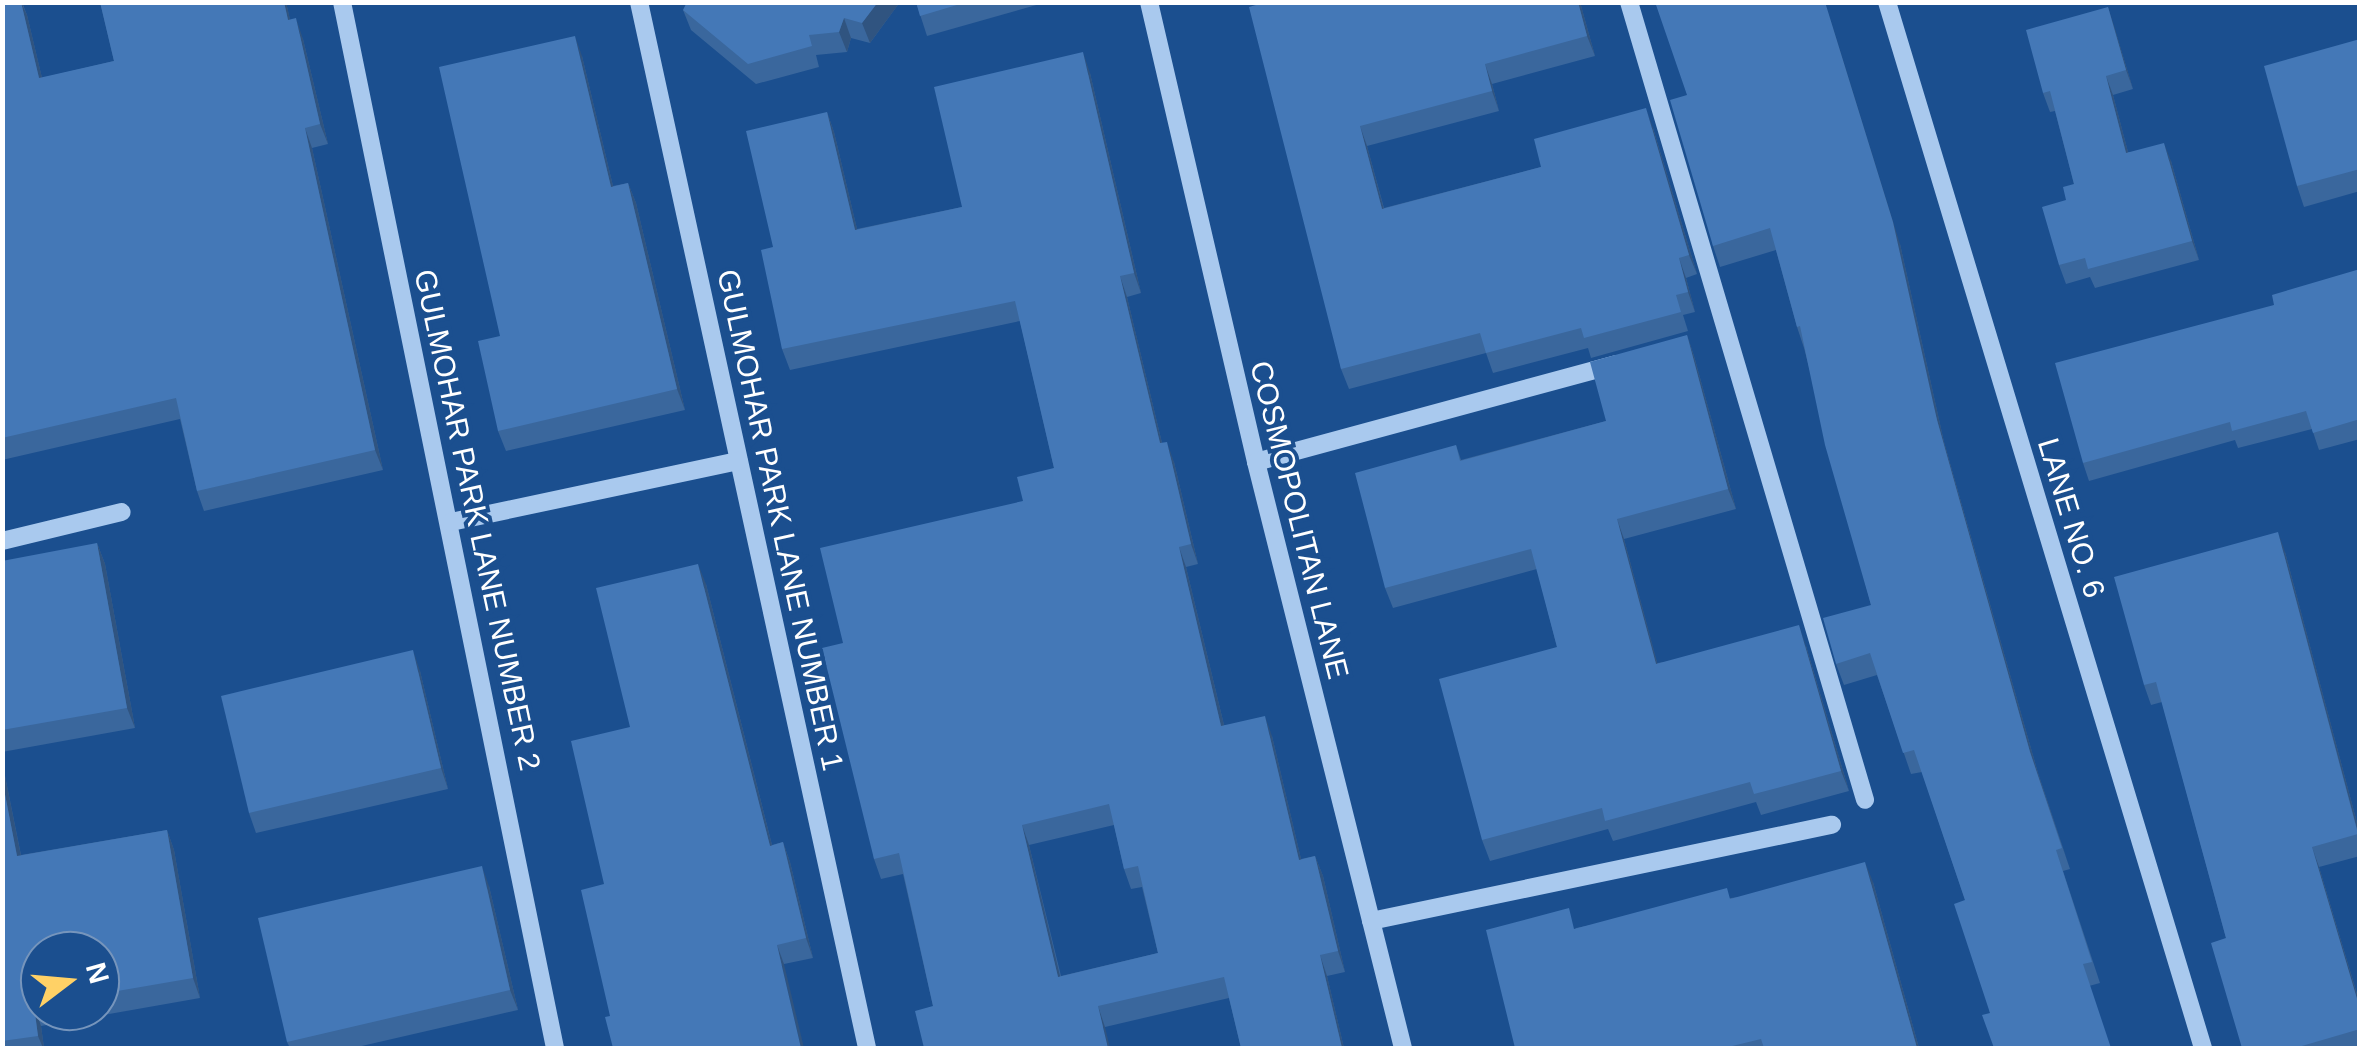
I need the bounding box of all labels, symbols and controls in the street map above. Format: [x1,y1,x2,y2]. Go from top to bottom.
street label: GULMOHAR PARK LANE NUMBER 2 [406,266,548,774]
street label: GULMOHAR PARK LANE NUMBER 1 [709,266,851,774]
street label: COSMOPOLITAN LANE [1242,357,1356,683]
street label: LANE NO. 6 [2030,434,2112,602]
north arrow [20,931,120,1031]
text: N [80,959,115,987]

